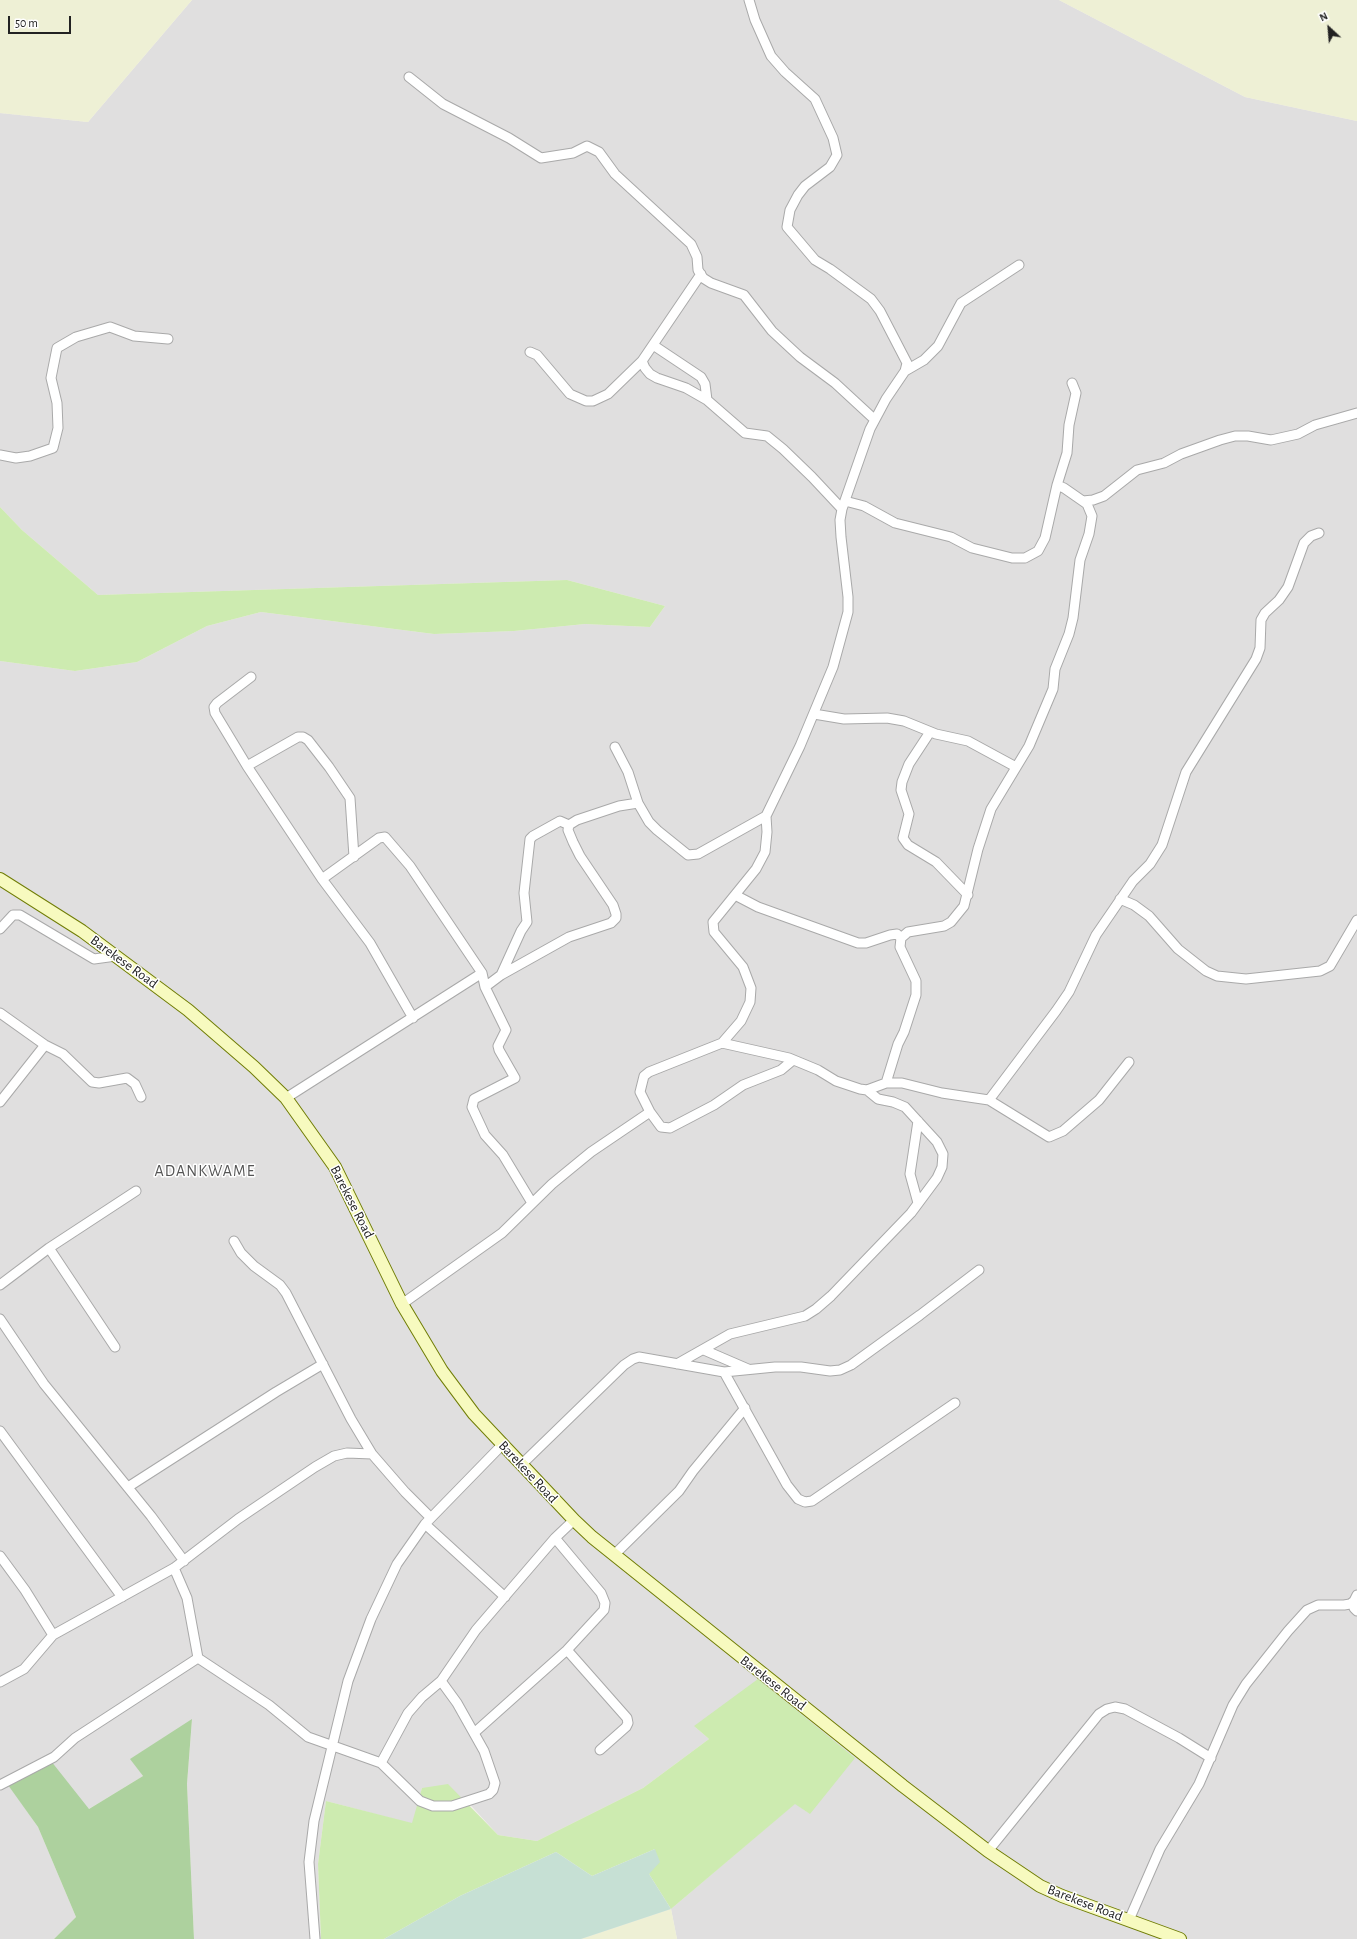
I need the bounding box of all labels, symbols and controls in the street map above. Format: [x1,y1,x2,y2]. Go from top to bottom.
scale bar [10,8,73,34]
north arrow [1309,8,1349,48]
text: N [1318,10,1329,23]
text: 50 m [15,17,38,29]
street label: Barekese Road [87,932,161,992]
district label: ADANKWAME [155,1161,255,1181]
street label: Barekese Road [327,1163,377,1241]
street label: Barekese Road [495,1437,561,1507]
street label: Barekese Road [737,1652,809,1714]
street label: Barekese Road [1045,1881,1125,1925]

